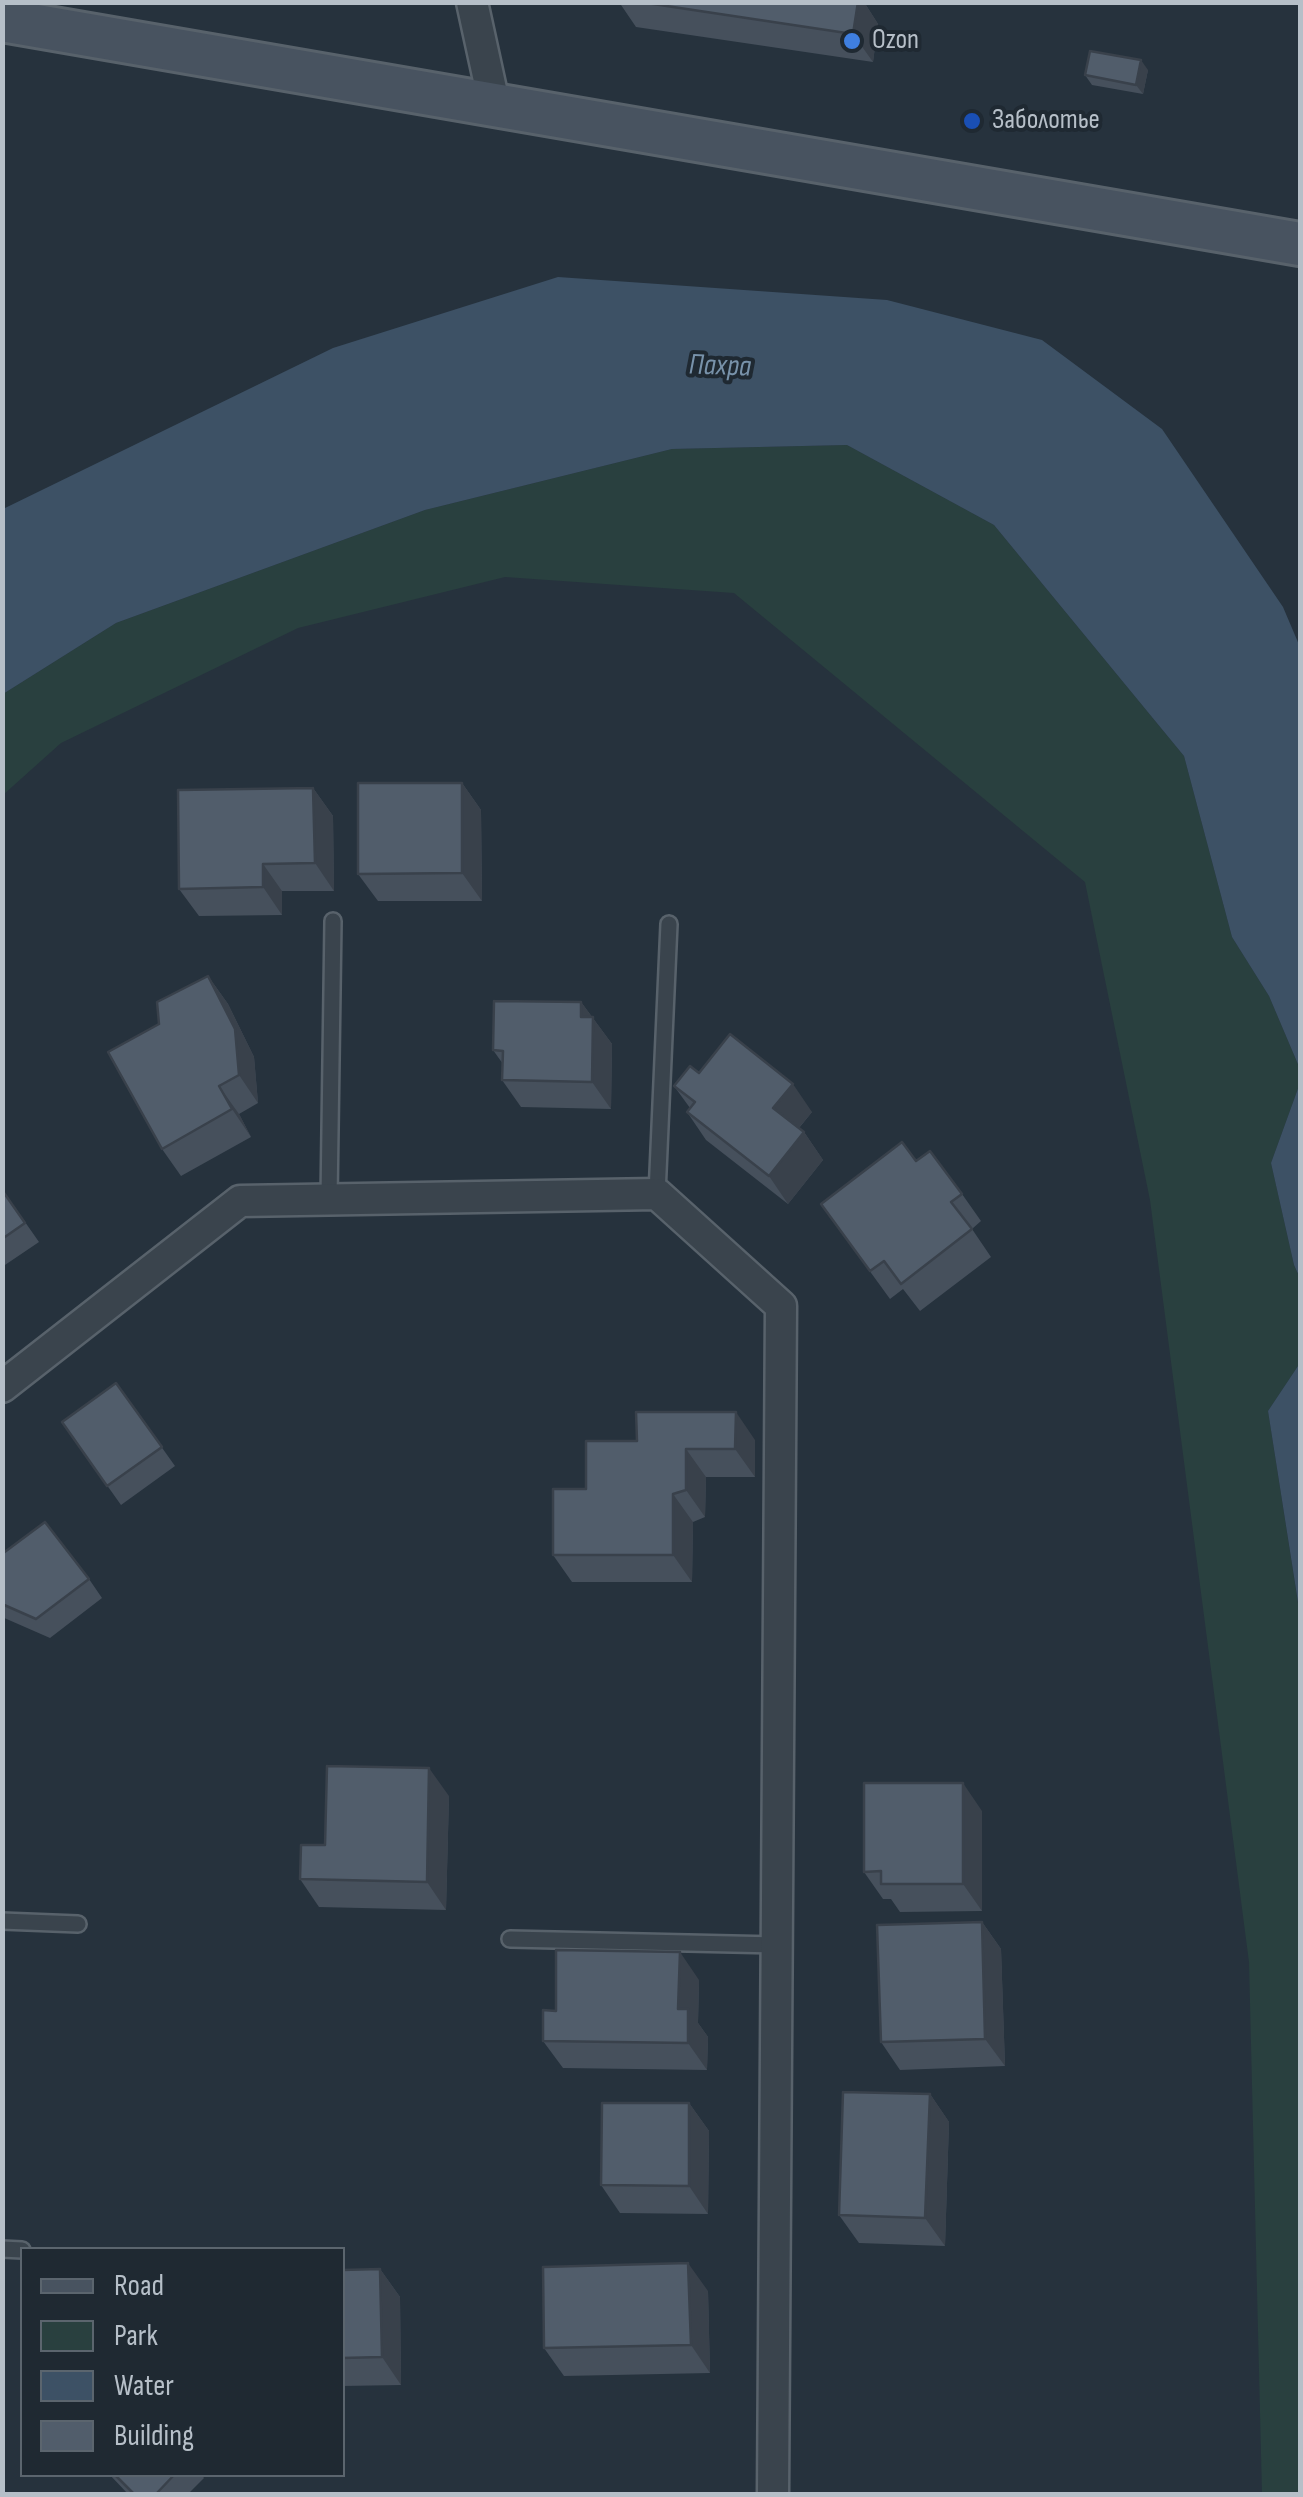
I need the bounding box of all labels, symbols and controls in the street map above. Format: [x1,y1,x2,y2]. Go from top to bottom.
place label: Ozon [872,24,919,58]
marker: Ozon [841,30,863,52]
place label: Заболотье [992,104,1100,138]
marker: Заболотье [961,110,983,132]
water label: Пахра [688,348,752,386]
legend [20,2247,345,2477]
text: Road [114,2268,164,2304]
text: Park [114,2318,158,2354]
text: Water [114,2368,174,2404]
text: Building [114,2418,194,2454]

